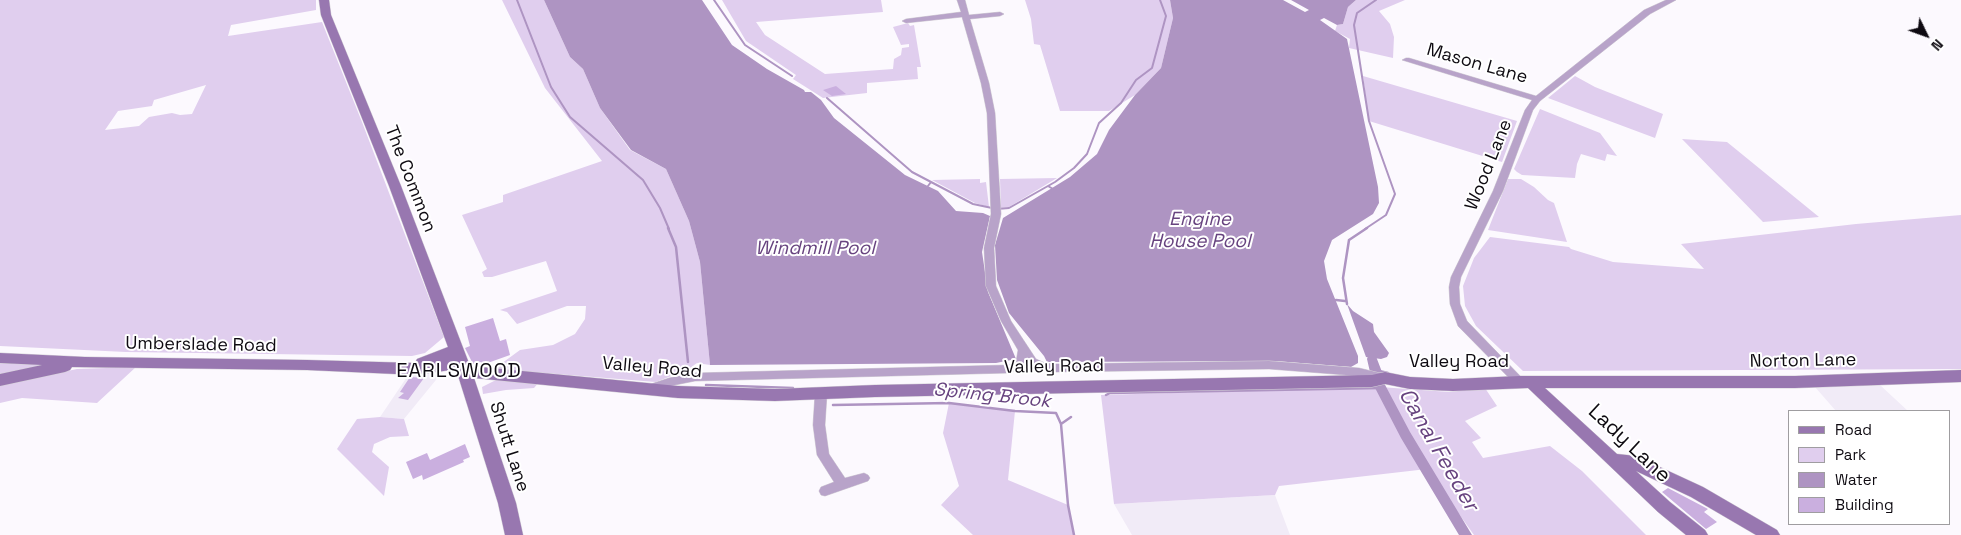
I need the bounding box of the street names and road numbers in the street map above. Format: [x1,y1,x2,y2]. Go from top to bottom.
street label: Mason Lane [1424,39,1530,89]
street label: Wood Lane [1461,117,1517,213]
street label: The Common [380,123,440,235]
street label: Umberslade Road [125,333,277,357]
street label: Norton Lane [1750,349,1856,373]
street label: Valley Road [1409,351,1509,373]
street label: Valley Road [601,353,703,383]
street label: Valley Road [1004,355,1104,379]
street label: Shutt Lane [484,399,534,495]
street label: Lady Lane [1582,399,1676,489]

